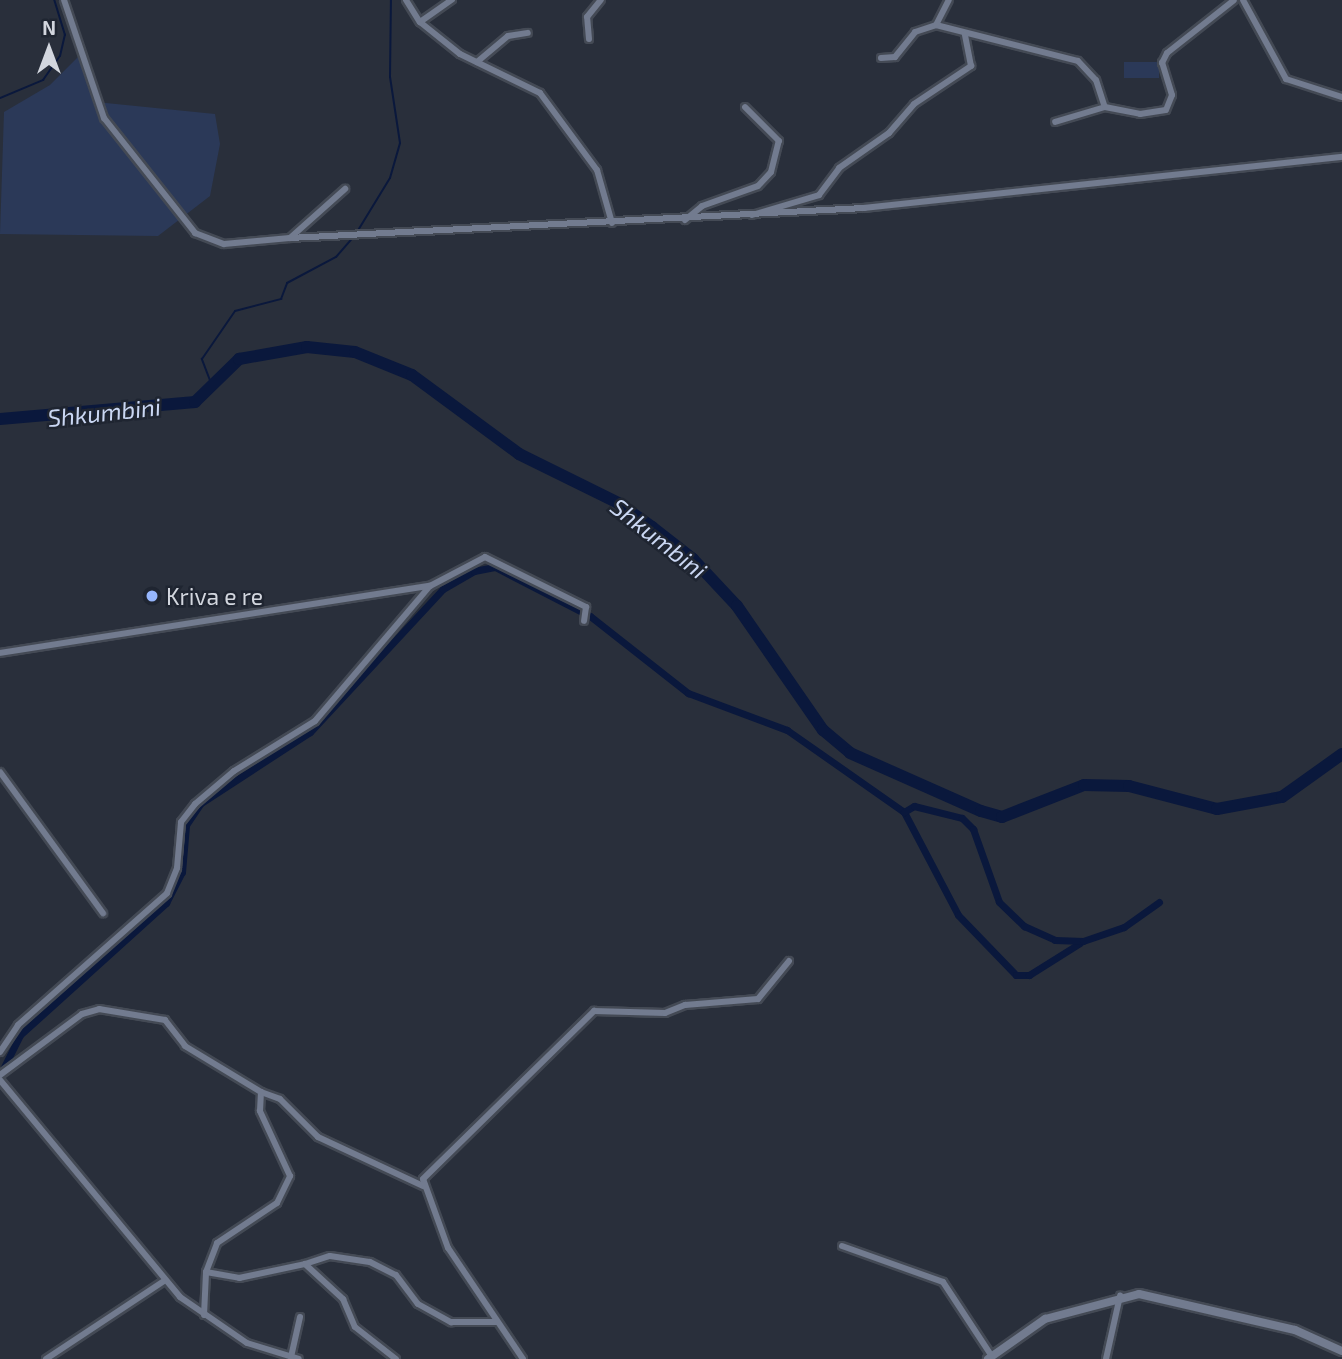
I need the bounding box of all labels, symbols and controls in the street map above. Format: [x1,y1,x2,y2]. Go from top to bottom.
north arrow [14,14,84,84]
text: N [42,16,56,39]
water label: Shkumbini [46,392,162,432]
water label: Shkumbini [605,492,713,584]
place label: Kriva e re [166,582,263,610]
marker: Kriva e re [144,588,160,604]

